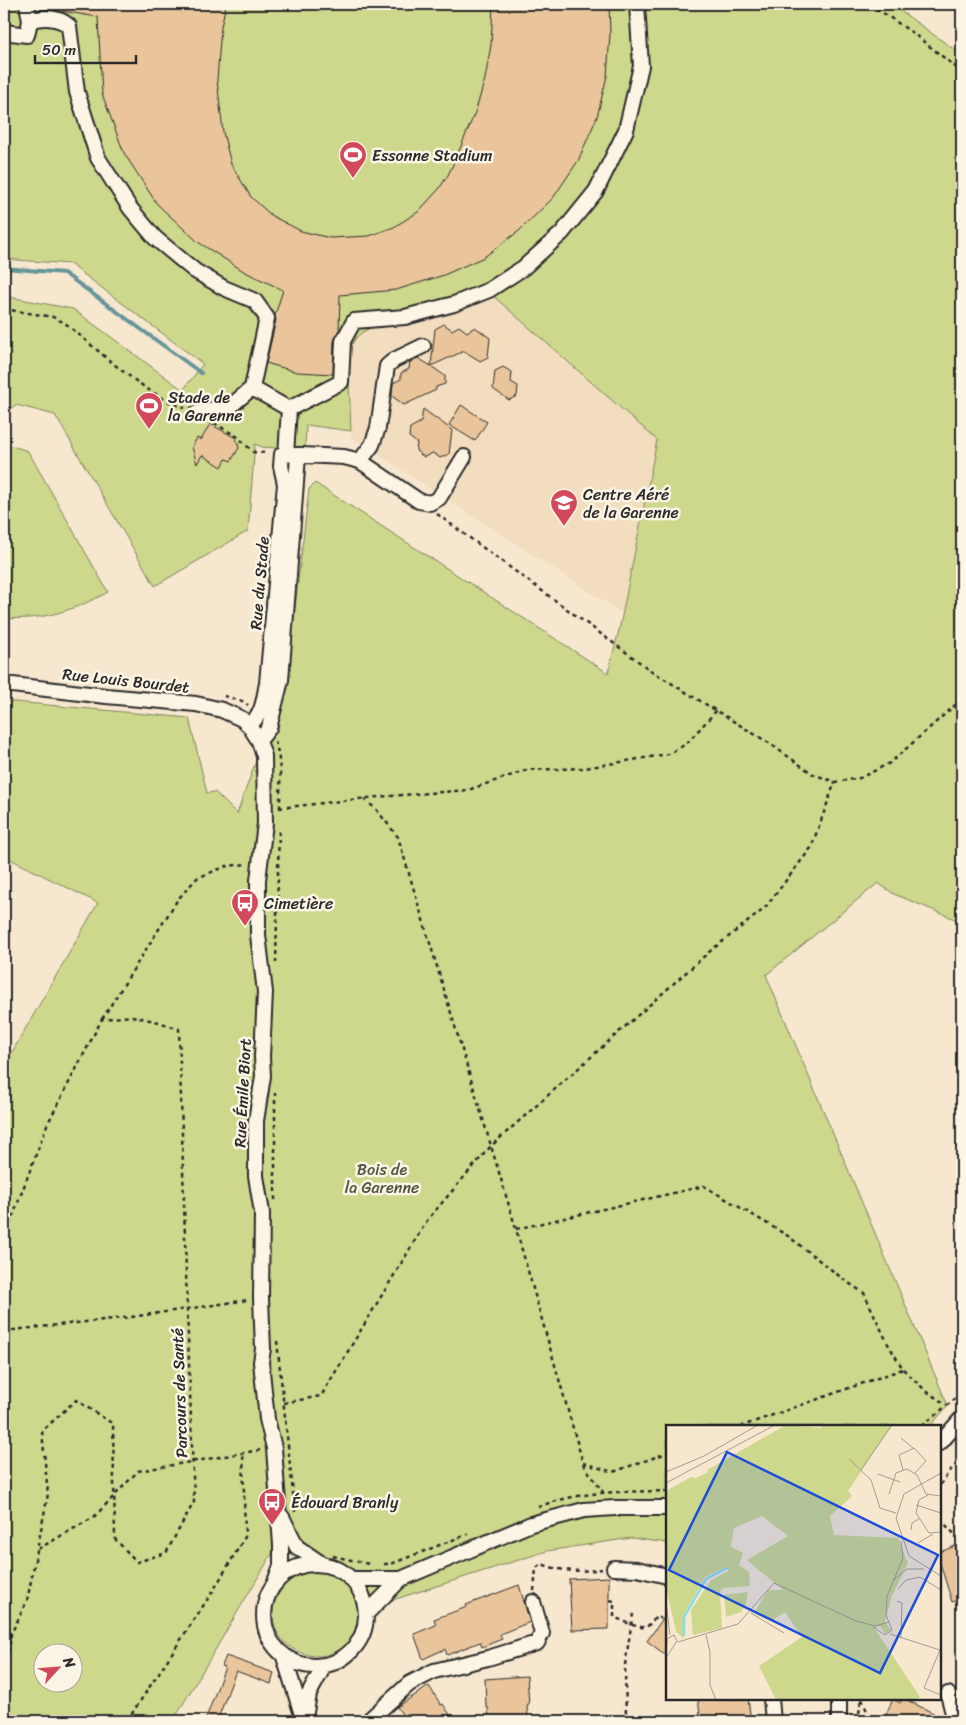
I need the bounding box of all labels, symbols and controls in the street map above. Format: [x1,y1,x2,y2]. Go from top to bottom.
scale bar [35,32,136,64]
text: 50 m [42,37,77,63]
sports icon: Essonne Stadium [338,140,368,179]
place label: Essonne Stadium [372,141,492,170]
place label: Stade de la Garenne [168,383,243,430]
sports icon: Stade de la Garenne [134,391,164,430]
place label: Centre Aéré de la Garenne [583,480,679,527]
school or university icon: Centre Aéré de la Garenne [549,488,579,527]
street label: Rue du Stade [241,535,278,631]
street label: Rue Louis Bourdet [61,659,191,702]
bus stop icon: Cimetière [230,888,260,927]
place label: Cimetière [264,889,333,918]
street label: Rue Émile Biort [225,1038,260,1148]
park label: Bois de la Garenne [345,1155,419,1202]
street label: Parcours de Santé [163,1328,196,1458]
inset map [666,1425,941,1700]
bus stop icon: Édouard Branly [257,1487,287,1526]
place label: Édouard Branly [291,1488,399,1517]
north arrow [32,1642,82,1692]
text: N [55,1652,83,1673]

